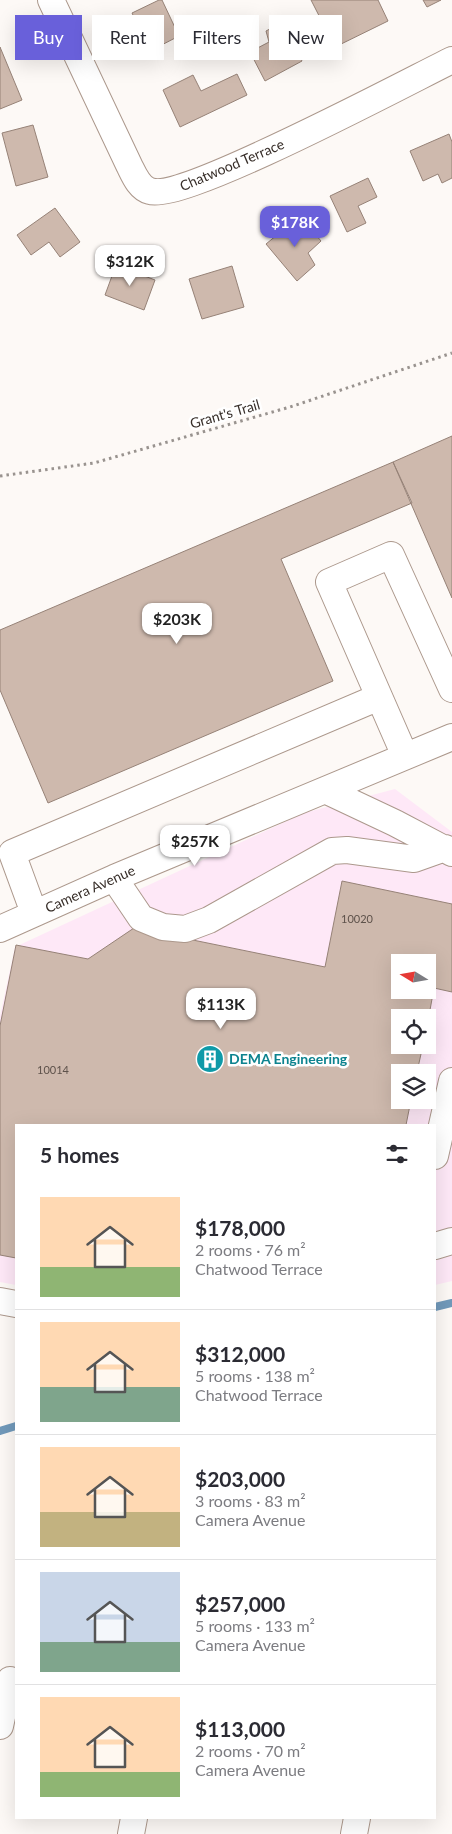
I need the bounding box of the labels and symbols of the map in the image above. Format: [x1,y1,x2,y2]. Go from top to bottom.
street label: Chatwood Terrace [177,135,287,194]
pin: $178K [260,206,330,248]
pin: $312K [95,244,165,287]
street label: Grant's Trail [188,395,262,432]
pin: $203K [142,602,212,645]
pin: $257K [160,824,230,867]
street label: Camera Avenue [42,861,137,916]
house number: 10020 [341,912,374,925]
north arrow [391,954,436,999]
pin: $113K [186,988,256,1030]
building icon: DEMA Engineering [195,1044,225,1074]
place label: DEMA Engineering [229,1050,348,1067]
house number: 10014 [37,1063,70,1076]

